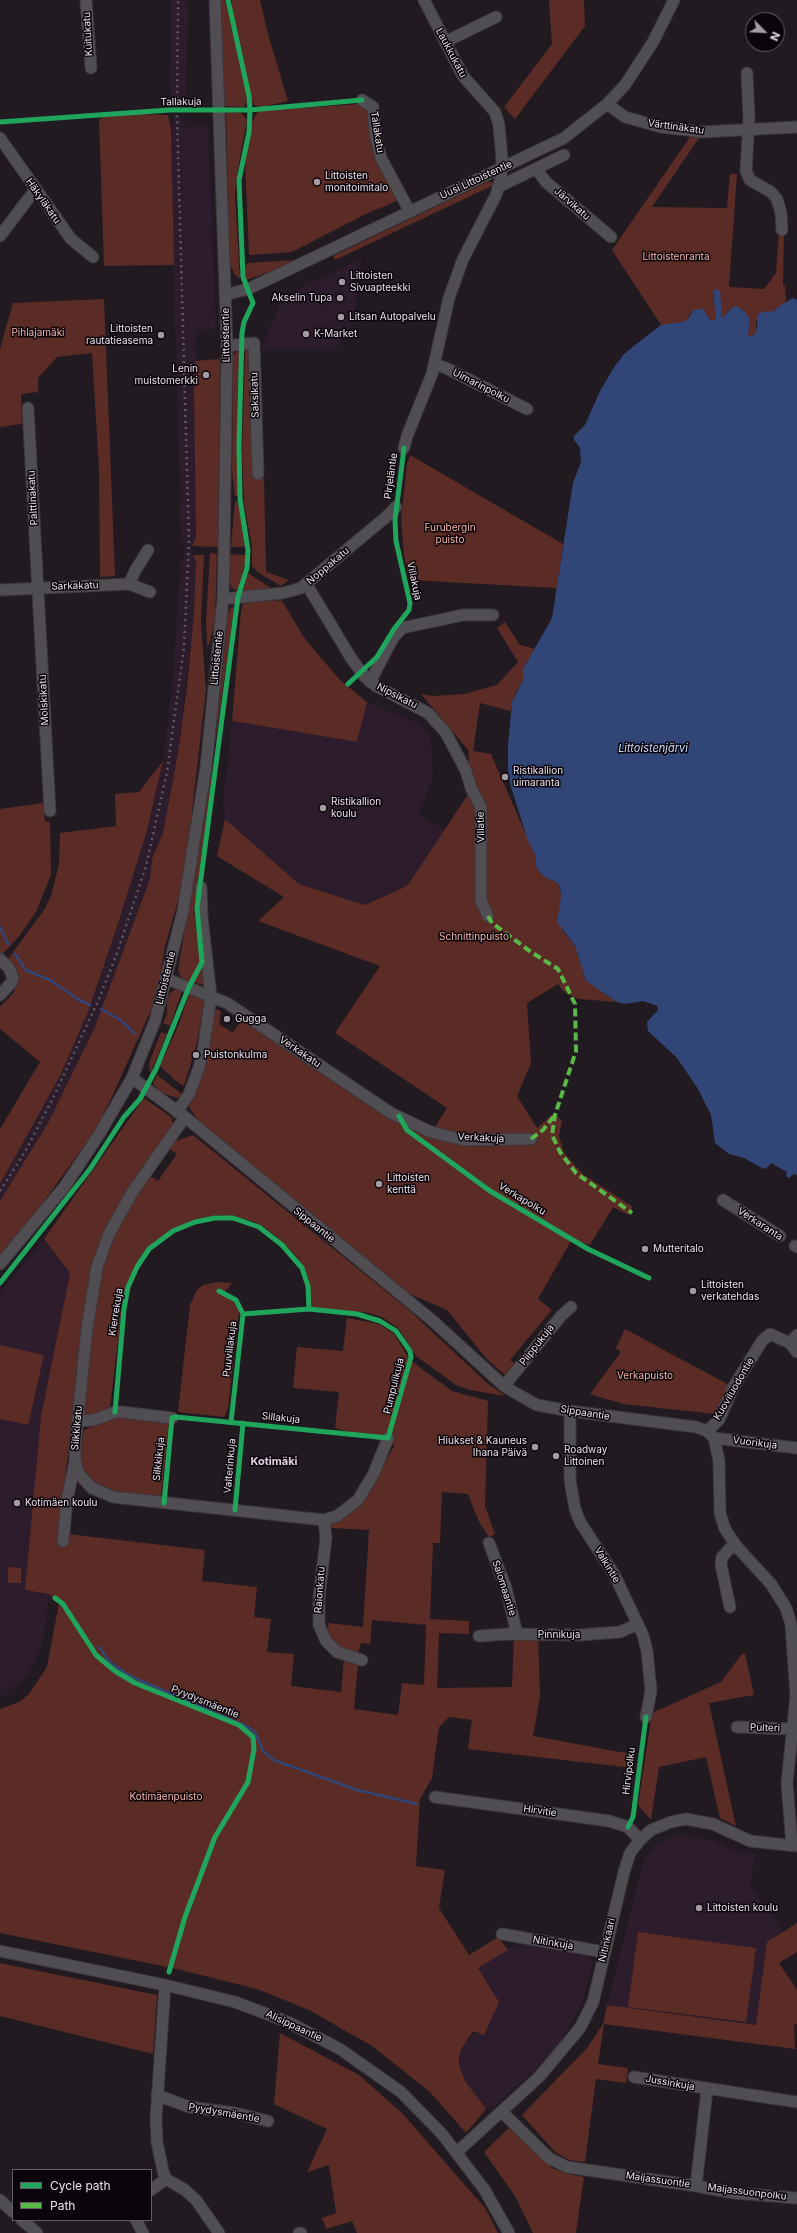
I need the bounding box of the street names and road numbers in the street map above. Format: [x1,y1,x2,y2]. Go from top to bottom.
street label: Kuitukatu [81,12,95,56]
street label: Laukkukatu [433,26,469,80]
street label: Tallakuja [160,96,202,108]
street label: Tallakatu [368,110,386,154]
street label: Värttinäkatu [647,117,705,137]
street label: Uusi Littoistentie [438,158,514,202]
street label: Häkyläkatu [23,176,63,226]
street label: Järvikatu [552,185,592,223]
street label: Littoistentie [220,308,232,362]
street label: Uimarinpolku [450,366,512,406]
street label: Saksikatu [248,372,262,418]
street label: Pirjeläntie [382,452,400,500]
street label: Palttinakatu [26,470,40,526]
street label: Noppakatu [304,545,352,587]
street label: Villakuja [404,561,424,601]
street label: Sarkakatu [51,579,99,593]
street label: Littoistentie [208,630,226,686]
street label: Molskikatu [37,674,51,726]
street label: Nipsikatu [375,681,419,711]
street label: Villatie [475,811,487,843]
street label: Littoistentie [154,950,178,1006]
street label: Verkakatu [277,1034,323,1070]
street label: Verkakuja [457,1131,505,1145]
street label: Verkapolku [496,1180,548,1218]
street label: Sippaantie [291,1205,337,1245]
street label: Verkaranta [735,1205,785,1243]
street label: Kierrekuja [106,1287,126,1337]
street label: Puuvillakuja [221,1320,239,1378]
street label: Piippukuja [517,1322,557,1368]
street label: Kuoviluodontie [711,1356,757,1422]
street label: Pumpulikuja [381,1357,407,1415]
street label: Sippaantie [559,1403,611,1423]
street label: Silkkikatu [69,1405,85,1451]
street label: Sillakuja [261,1410,301,1426]
street label: Vuorikuja [732,1434,778,1452]
street label: Silkkikuja [151,1436,167,1482]
street label: Valterinkuja [222,1438,238,1494]
street label: Valkintie [592,1545,622,1585]
street label: Salomaantie [489,1559,519,1617]
street label: Raionkatu [312,1566,328,1614]
street label: Pinnikuja [538,1629,580,1641]
street label: Pyydysmäentie [169,1683,241,1721]
street label: Pulteri [750,1721,780,1735]
street label: Hirvipolku [620,1747,638,1795]
street label: Hirvitie [523,1803,557,1819]
street label: Nitinkaari [596,1917,618,1963]
street label: Nitinkuja [532,1934,574,1952]
street label: Alisippaantie [264,2008,324,2044]
street label: Jussinkuja [644,2073,696,2093]
street label: Pyydysmäentie [187,2101,261,2125]
street label: Maijassuontie [625,2170,691,2190]
street label: Maijassuonpolku [707,2181,787,2203]

